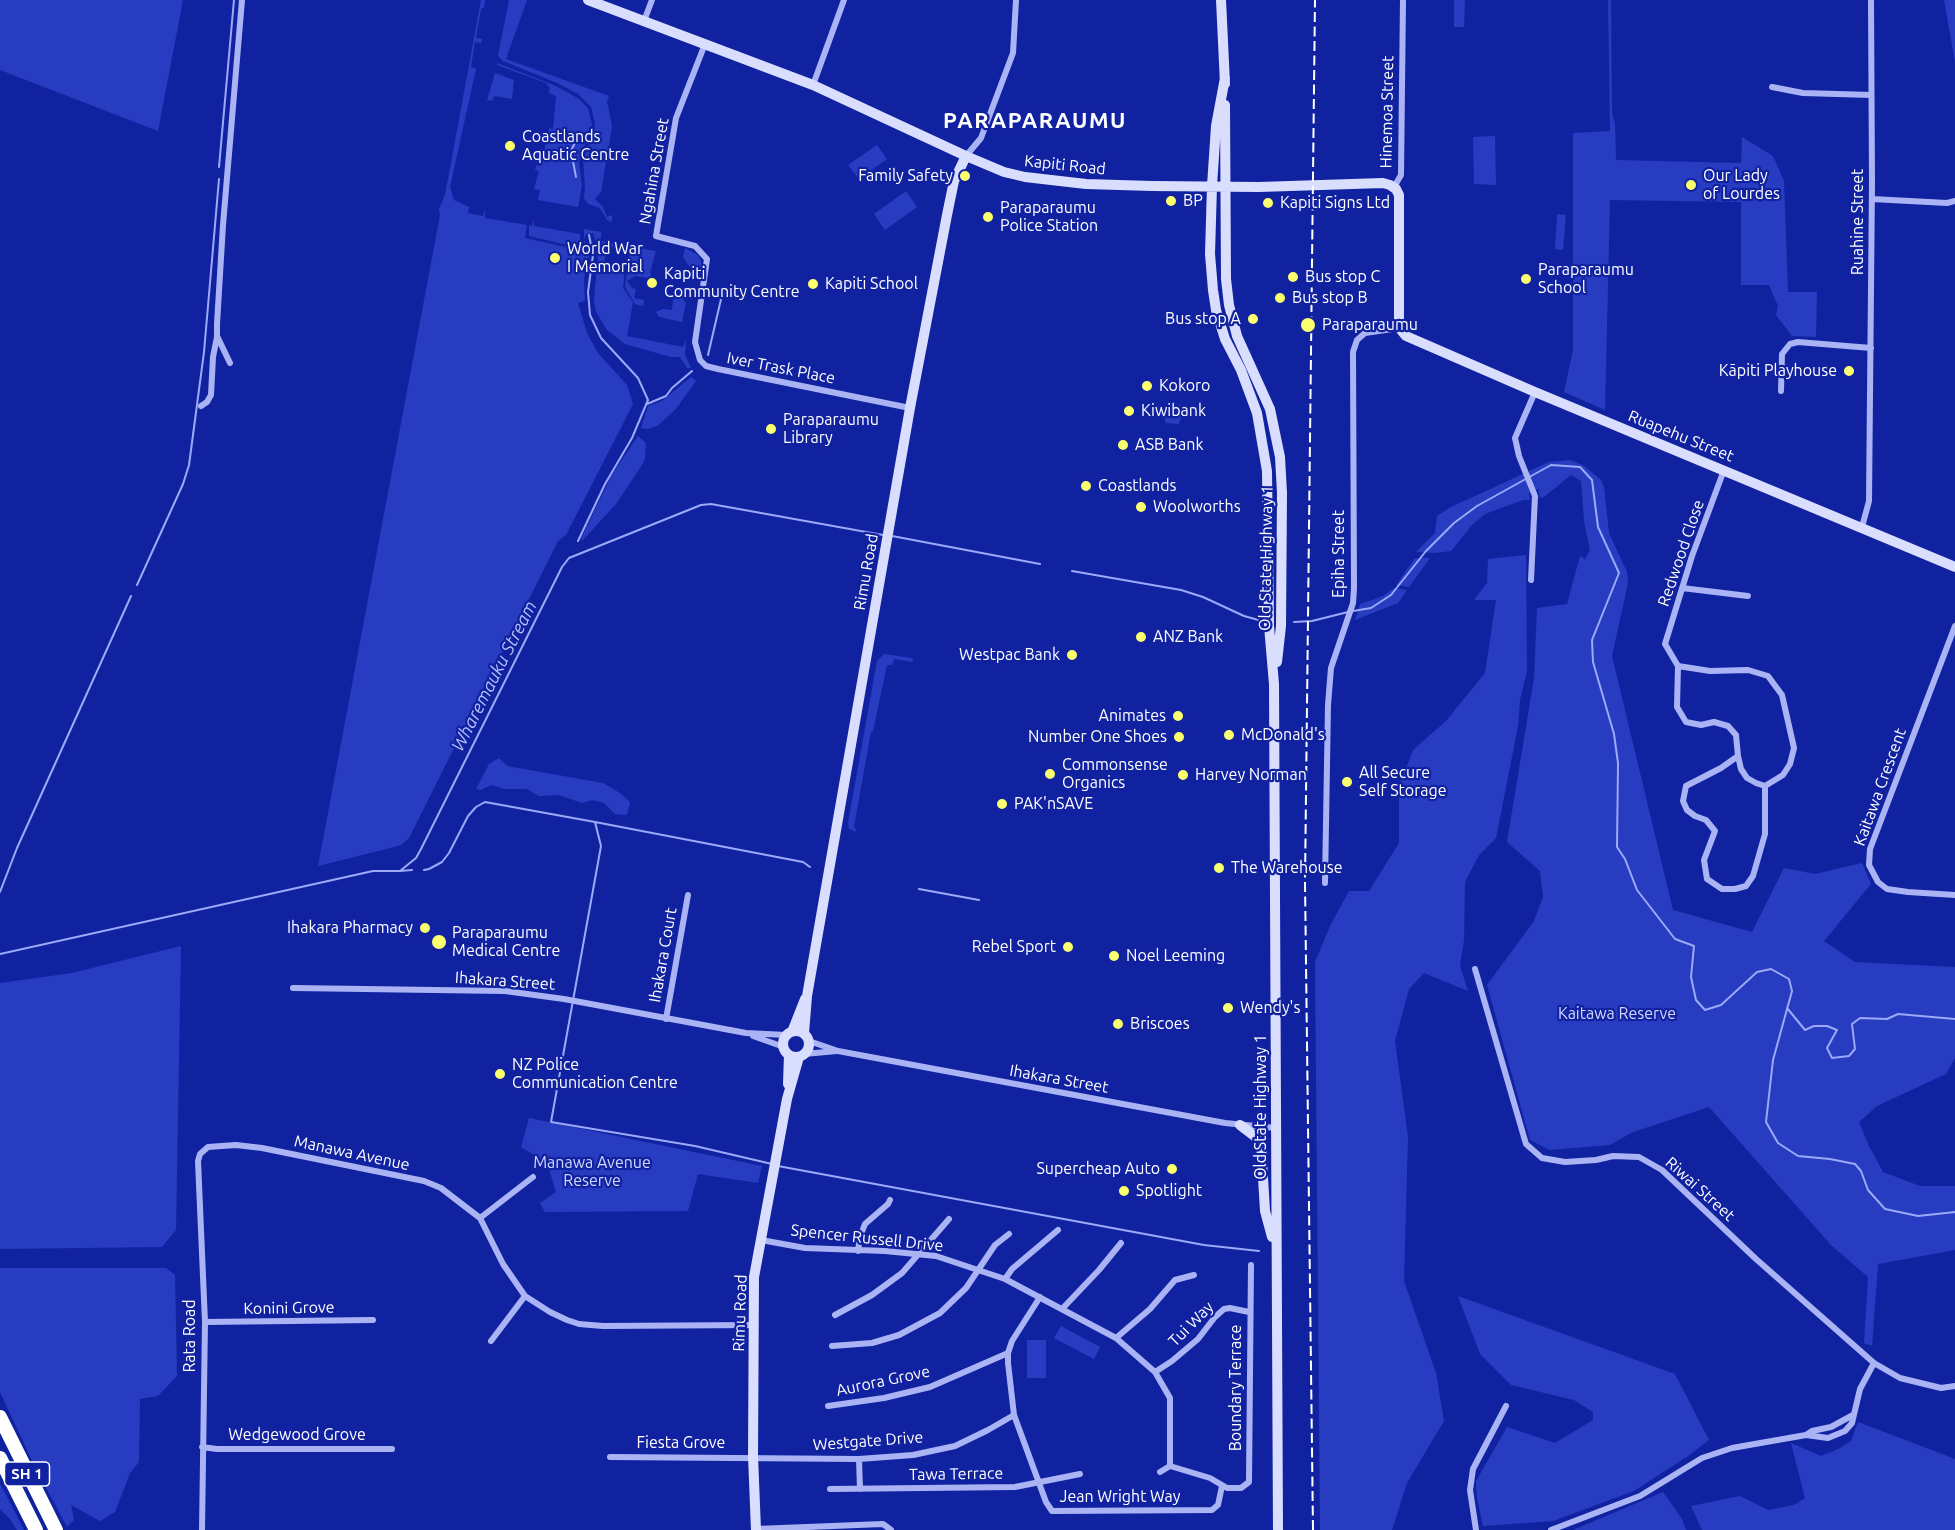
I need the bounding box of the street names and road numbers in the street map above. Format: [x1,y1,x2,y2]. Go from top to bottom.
street label: Hinemoa Street [1376,55,1398,169]
street label: Ngahina Street [635,116,673,226]
street label: Kapiti Road [1023,151,1107,179]
street label: Ruahine Street [1848,169,1868,275]
street label: Iver Trask Place [725,348,837,388]
street label: Ruapehu Street [1625,406,1737,466]
street label: Old State Highway 1 [1255,485,1277,631]
street label: Redwood Close [1654,497,1708,609]
street label: Epiha Street [1329,510,1349,598]
street label: Rimu Road [850,532,882,612]
street label: Kaitawa Crescent [1850,726,1910,848]
street label: Ihakara Court [645,906,681,1004]
street label: Ihakara Street [454,968,556,994]
street label: Old State Highway 1 [1251,1034,1271,1180]
street label: Ihakara Street [1008,1061,1110,1097]
street label: Manawa Avenue [292,1131,412,1175]
street label: Riwai Street [1661,1153,1739,1225]
street label: Spencer Russell Drive [790,1220,944,1256]
street label: Rimu Road [729,1274,751,1352]
street label: Konini Grove [243,1298,335,1318]
street label: Tui Way [1165,1298,1217,1350]
street label: Rata Road [180,1299,200,1373]
street label: Boundary Terrace [1226,1325,1246,1451]
street label: Aurora Grove [834,1362,932,1400]
street label: Wedgewood Grove [228,1425,366,1445]
street label: Westgate Drive [812,1428,924,1454]
street label: Fiesta Grove [637,1433,725,1453]
road number: SH 1 [4,1462,50,1486]
street label: Tawa Terrace [909,1464,1003,1484]
street label: Jean Wright Way [1060,1487,1180,1507]

